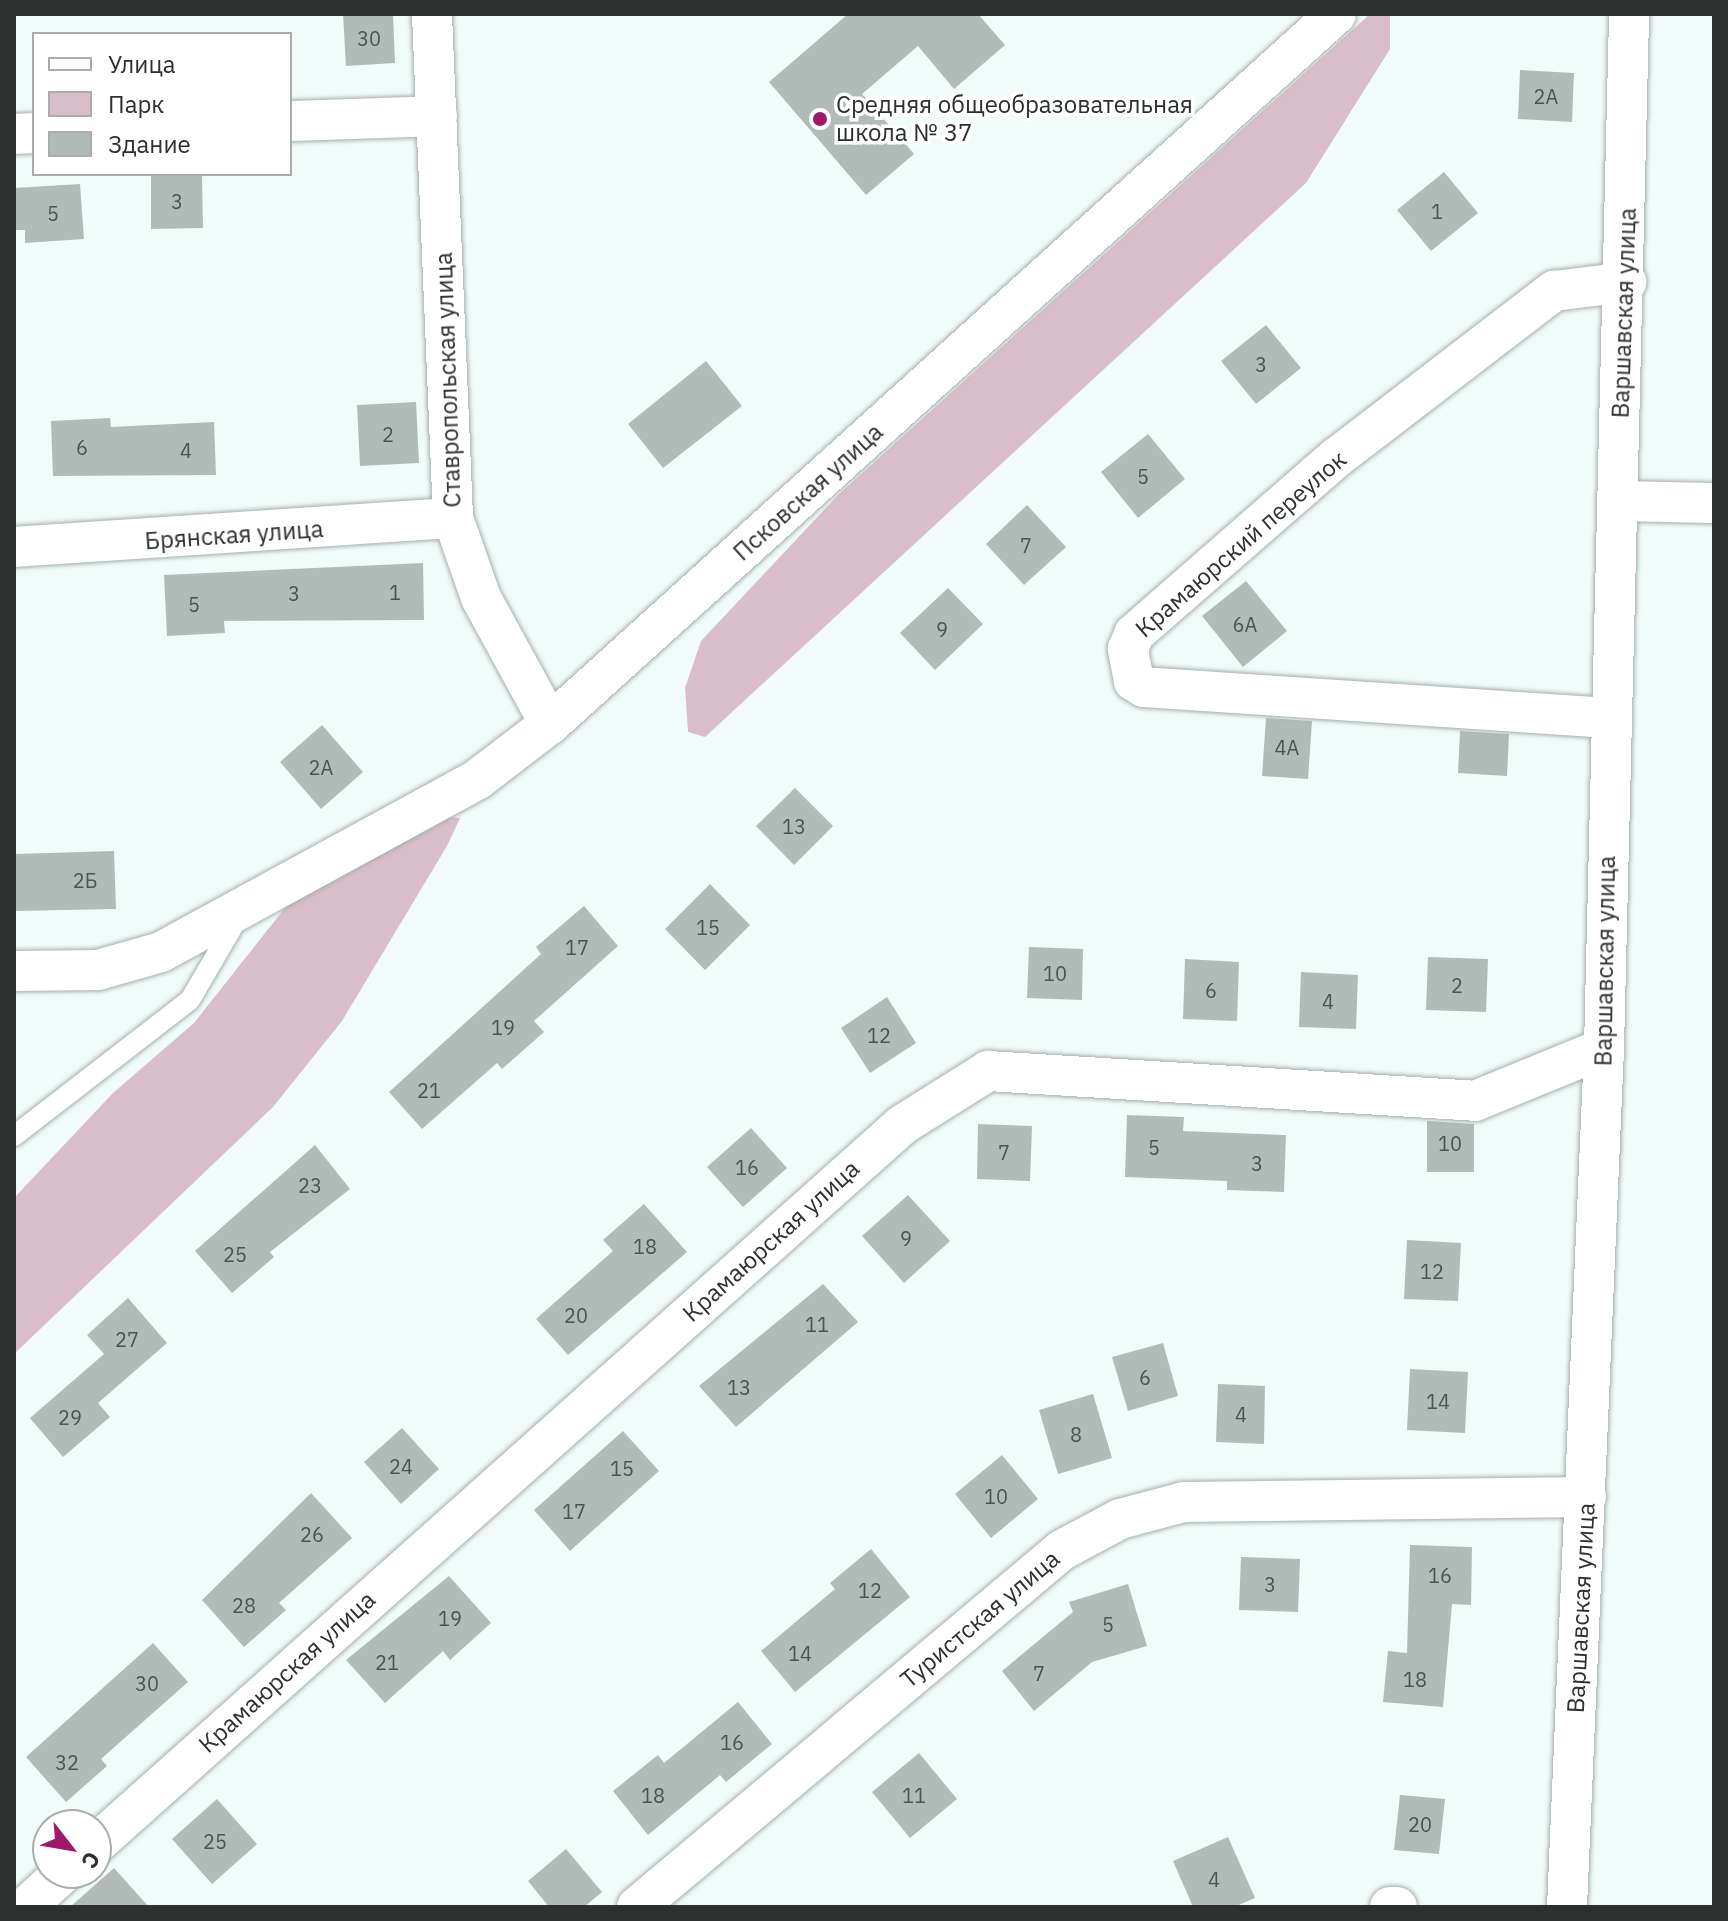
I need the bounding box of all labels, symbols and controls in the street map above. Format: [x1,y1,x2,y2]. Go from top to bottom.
house number: 30 [357,26,381,50]
legend [32,32,292,176]
text: Улица [108,48,176,80]
house number: 2А [1534,84,1558,108]
text: Парк [108,88,165,120]
place label: Средняя общеобразовательная школа № 37 [836,91,1193,147]
marker: Средняя общеобразовательная школа № 37 [811,110,829,128]
text: Здание [108,128,191,160]
house number: 3 [171,189,183,213]
house number: 1 [1431,199,1443,223]
house number: 5 [47,201,59,225]
street label: Варшавская улица [1606,207,1642,419]
street label: Ставропольская улица [429,252,467,508]
house number: 3 [1255,352,1267,376]
street label: Псковская улица [727,417,889,567]
house number: 2 [382,422,394,446]
house number: 6 [76,435,88,459]
house number: 4 [180,438,192,462]
street label: Крамаюрский переулок [1130,445,1352,643]
house number: 5 [1137,464,1149,488]
street label: Брянская улица [144,514,324,556]
house number: 7 [1020,533,1032,557]
house number: 1 [389,580,401,604]
house number: 3 [288,581,300,605]
house number: 5 [188,592,200,616]
house number: 6А [1233,612,1257,636]
house number: 9 [936,617,948,641]
house number: 4А [1275,735,1299,759]
house number: 2А [309,755,333,779]
house number: 13 [782,814,806,838]
street label: Варшавская улица [1589,855,1621,1067]
house number: 2Б [73,868,97,892]
house number: 15 [696,915,720,939]
house number: 17 [565,935,589,959]
house number: 10 [1043,961,1067,985]
house number: 2 [1451,973,1463,997]
house number: 6 [1205,978,1217,1002]
house number: 4 [1322,989,1334,1013]
house number: 19 [491,1015,515,1039]
house number: 12 [867,1023,891,1047]
house number: 21 [417,1078,441,1102]
house number: 10 [1438,1131,1462,1155]
house number: 5 [1148,1135,1160,1159]
house number: 7 [998,1140,1010,1164]
house number: 3 [1251,1151,1263,1175]
street label: Крамаюрская улица [677,1154,865,1328]
house number: 16 [735,1155,759,1179]
house number: 23 [298,1173,322,1197]
house number: 9 [900,1226,912,1250]
house number: 18 [633,1234,657,1258]
house number: 25 [223,1242,247,1266]
house number: 12 [1420,1259,1444,1283]
house number: 20 [564,1303,588,1327]
house number: 11 [805,1312,829,1336]
house number: 27 [115,1327,139,1351]
house number: 6 [1139,1365,1151,1389]
house number: 13 [727,1375,751,1399]
house number: 14 [1426,1389,1450,1413]
house number: 4 [1235,1402,1247,1426]
house number: 29 [58,1405,82,1429]
house number: 8 [1070,1422,1082,1446]
house number: 24 [389,1454,413,1478]
house number: 15 [610,1456,634,1480]
house number: 10 [984,1484,1008,1508]
house number: 17 [562,1499,586,1523]
street label: Варшавская улица [1561,1502,1601,1714]
house number: 26 [300,1522,324,1546]
street label: Туристская улица [895,1544,1065,1694]
house number: 16 [1428,1563,1452,1587]
house number: 3 [1264,1572,1276,1596]
house number: 12 [858,1578,882,1602]
street label: Крамаюрская улица [193,1585,381,1759]
house number: 28 [232,1593,256,1617]
house number: 19 [438,1606,462,1630]
house number: 5 [1102,1612,1114,1636]
house number: 14 [788,1641,812,1665]
house number: 21 [375,1650,399,1674]
house number: 7 [1033,1661,1045,1685]
house number: 18 [1403,1667,1427,1691]
house number: 30 [135,1671,159,1695]
house number: 16 [720,1730,744,1754]
house number: 32 [55,1750,79,1774]
house number: 18 [641,1783,665,1807]
house number: 11 [902,1783,926,1807]
north arrow [32,1809,112,1889]
house number: 20 [1408,1812,1432,1836]
house number: 25 [203,1829,227,1853]
text: С [75,1847,107,1874]
house number: 4 [1208,1867,1220,1891]

